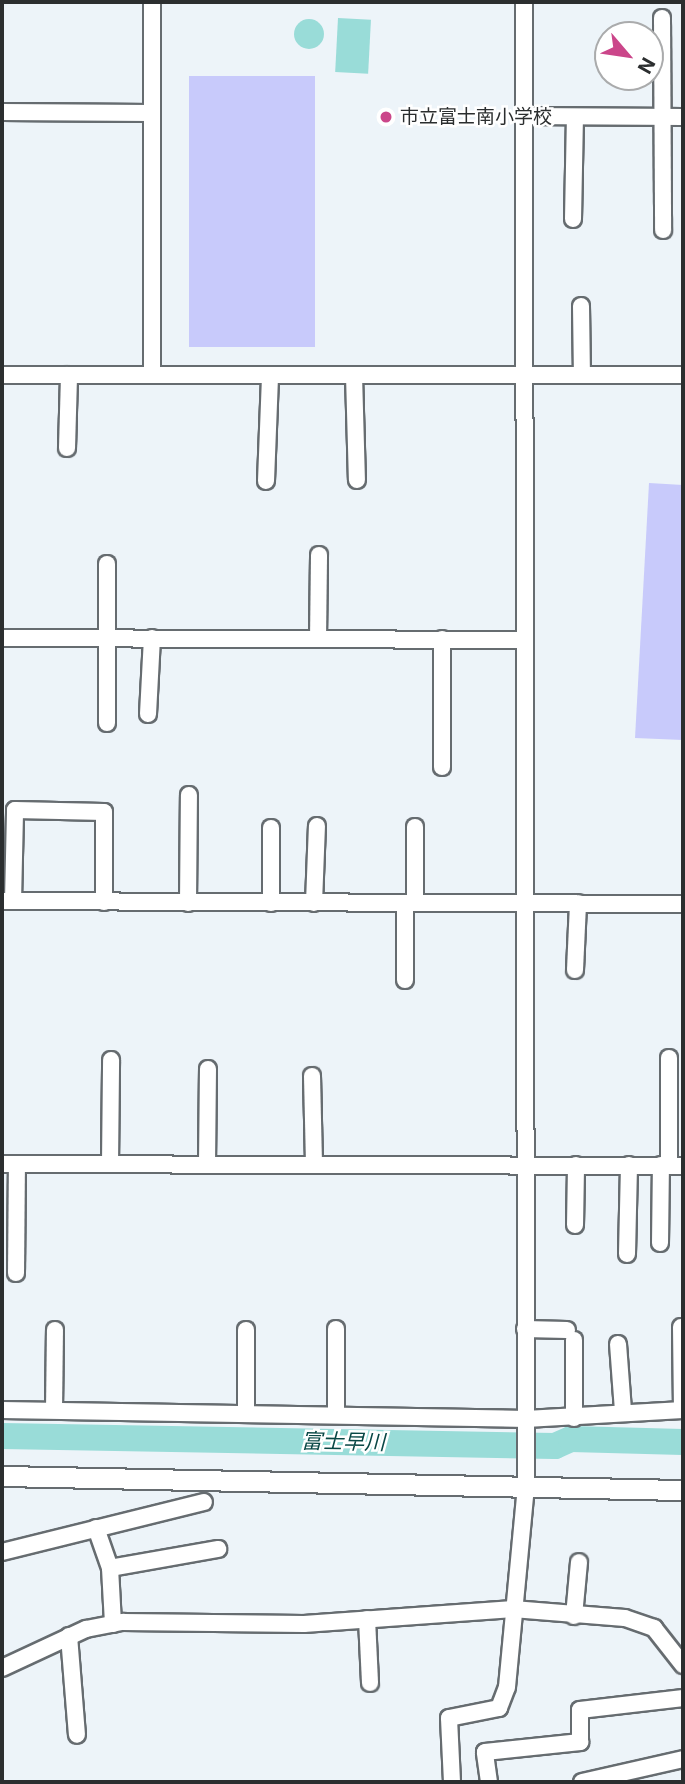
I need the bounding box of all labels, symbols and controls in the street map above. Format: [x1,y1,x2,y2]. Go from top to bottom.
north arrow [594,21,664,91]
text: N [632,54,660,77]
place label: 市立富士南小学校 [400,106,552,128]
marker: 市立富士南小学校 [378,109,394,125]
water label: 富士早川 [301,1429,385,1455]

